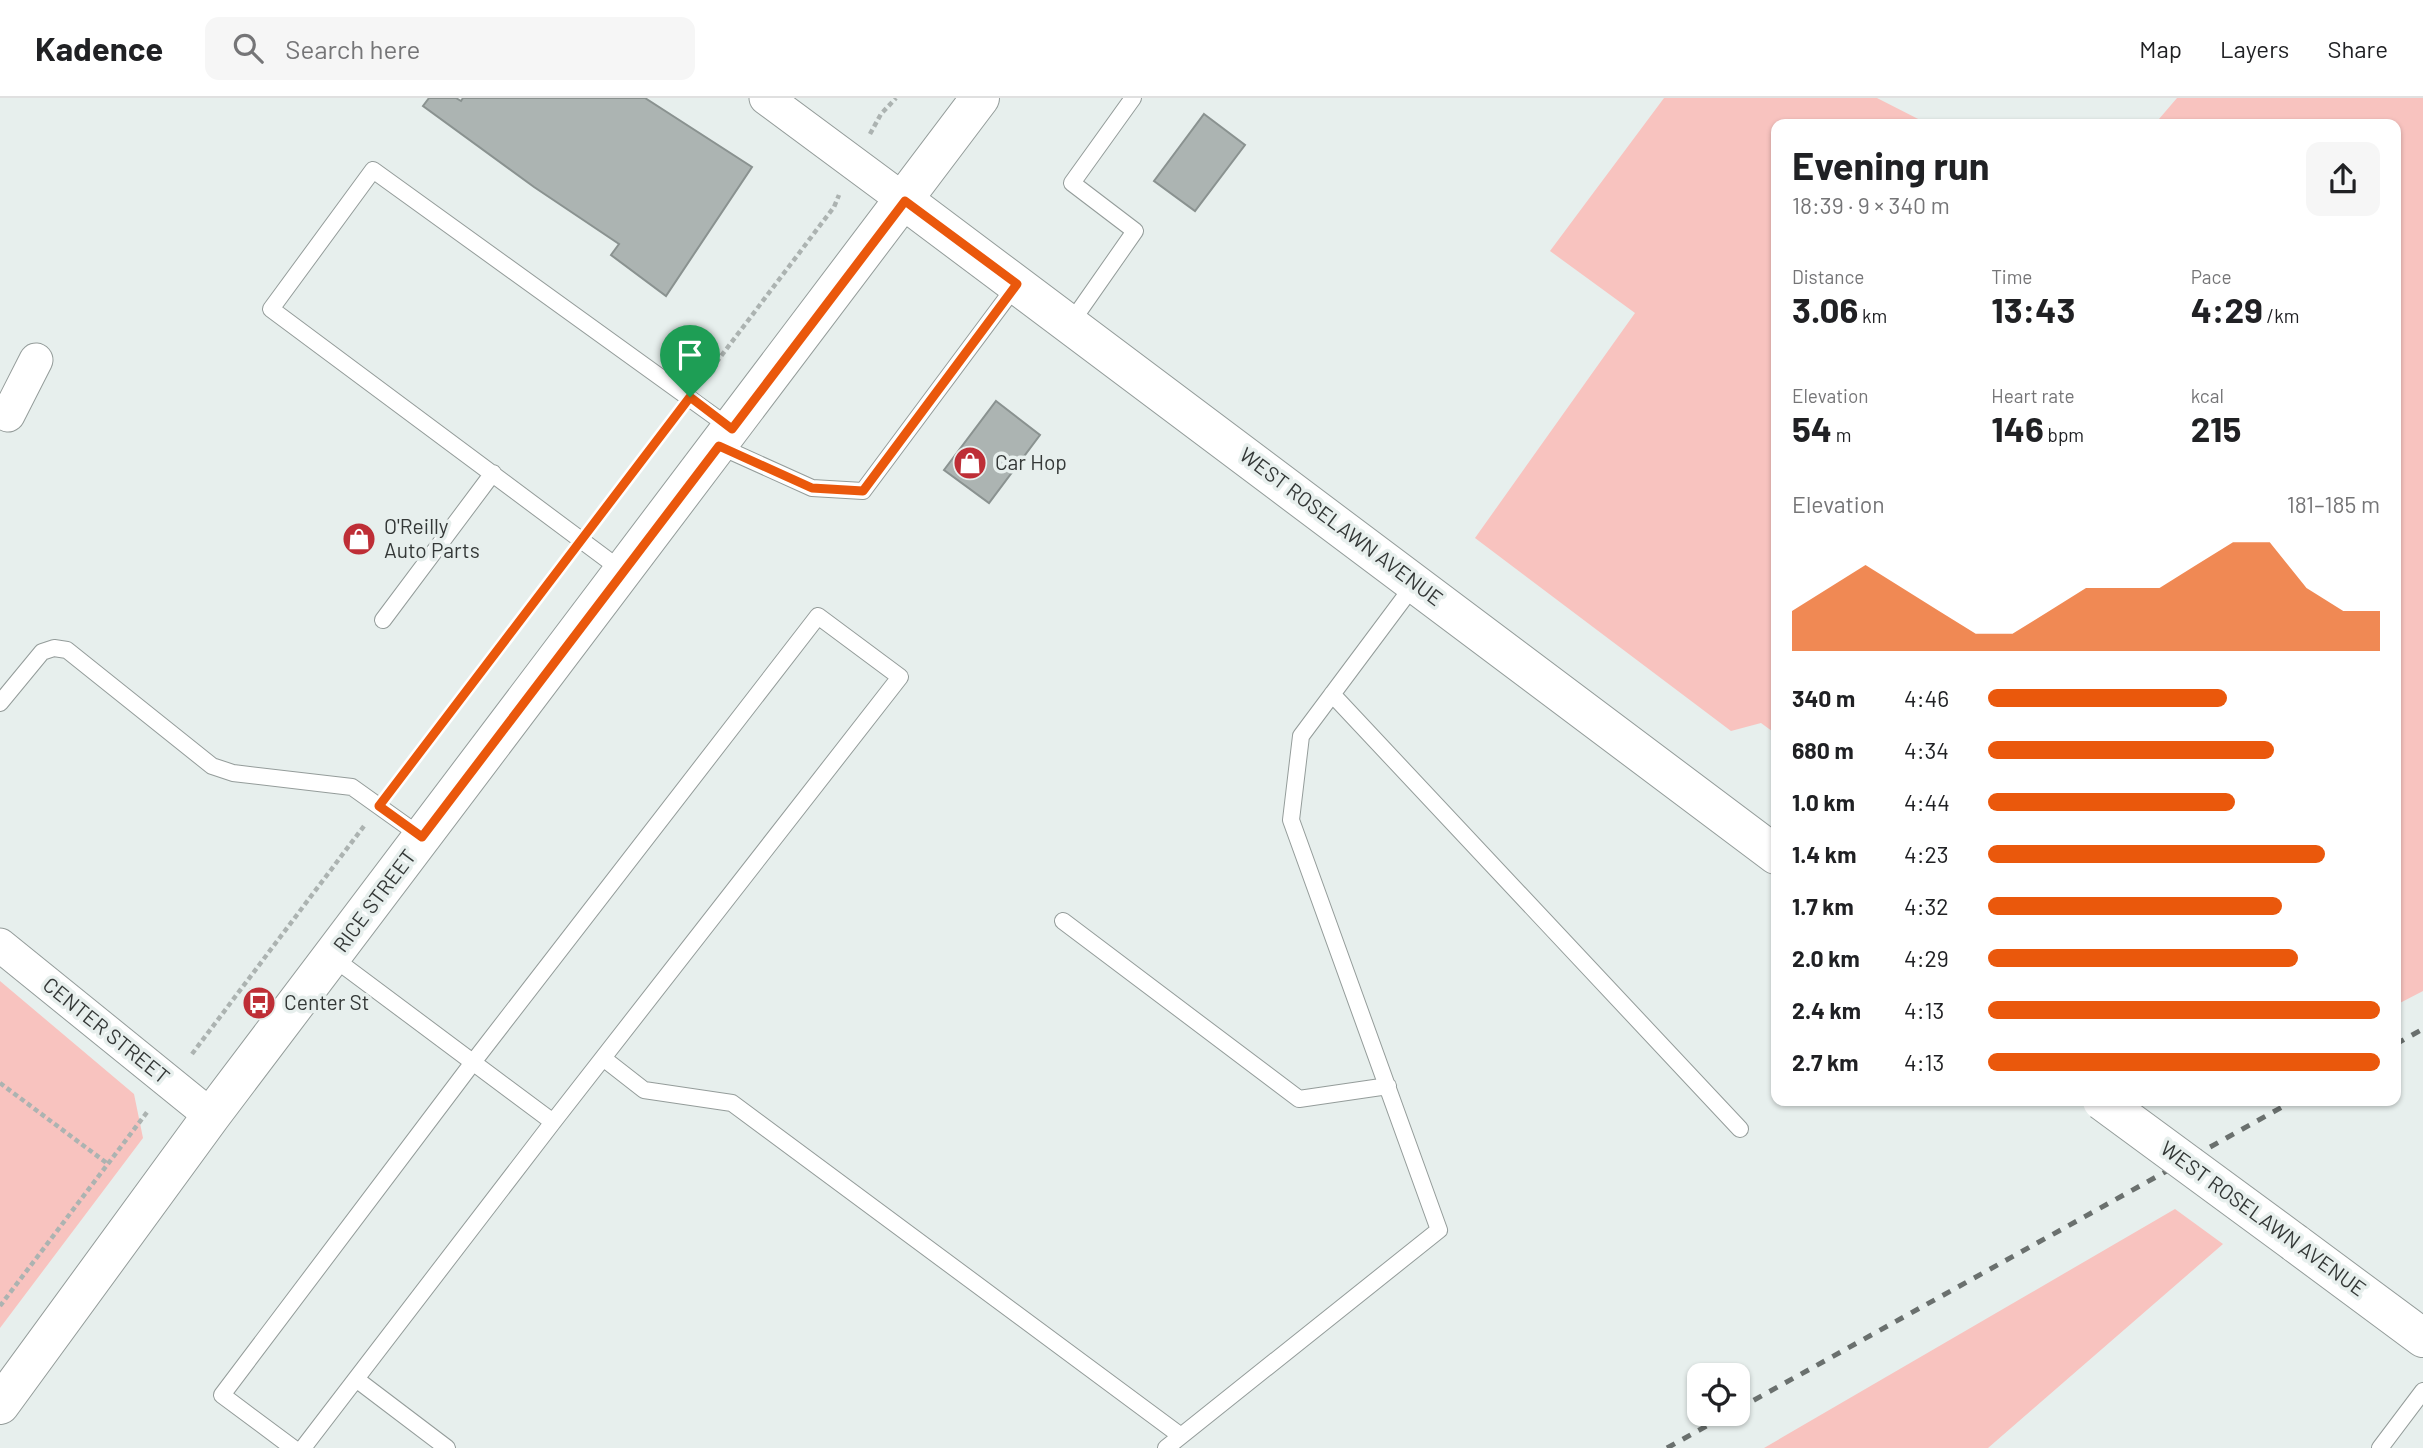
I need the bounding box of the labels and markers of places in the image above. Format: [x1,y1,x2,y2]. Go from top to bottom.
pin [660,325,720,397]
shop icon: Car Hop [951,444,989,482]
place label: Car Hop [995,449,1067,474]
place label: O'Reilly Auto Parts [384,513,480,562]
shop icon: O'Reilly Auto Parts [340,520,378,558]
bus stop icon: Center St [240,984,278,1022]
place label: Center St [284,989,370,1014]

